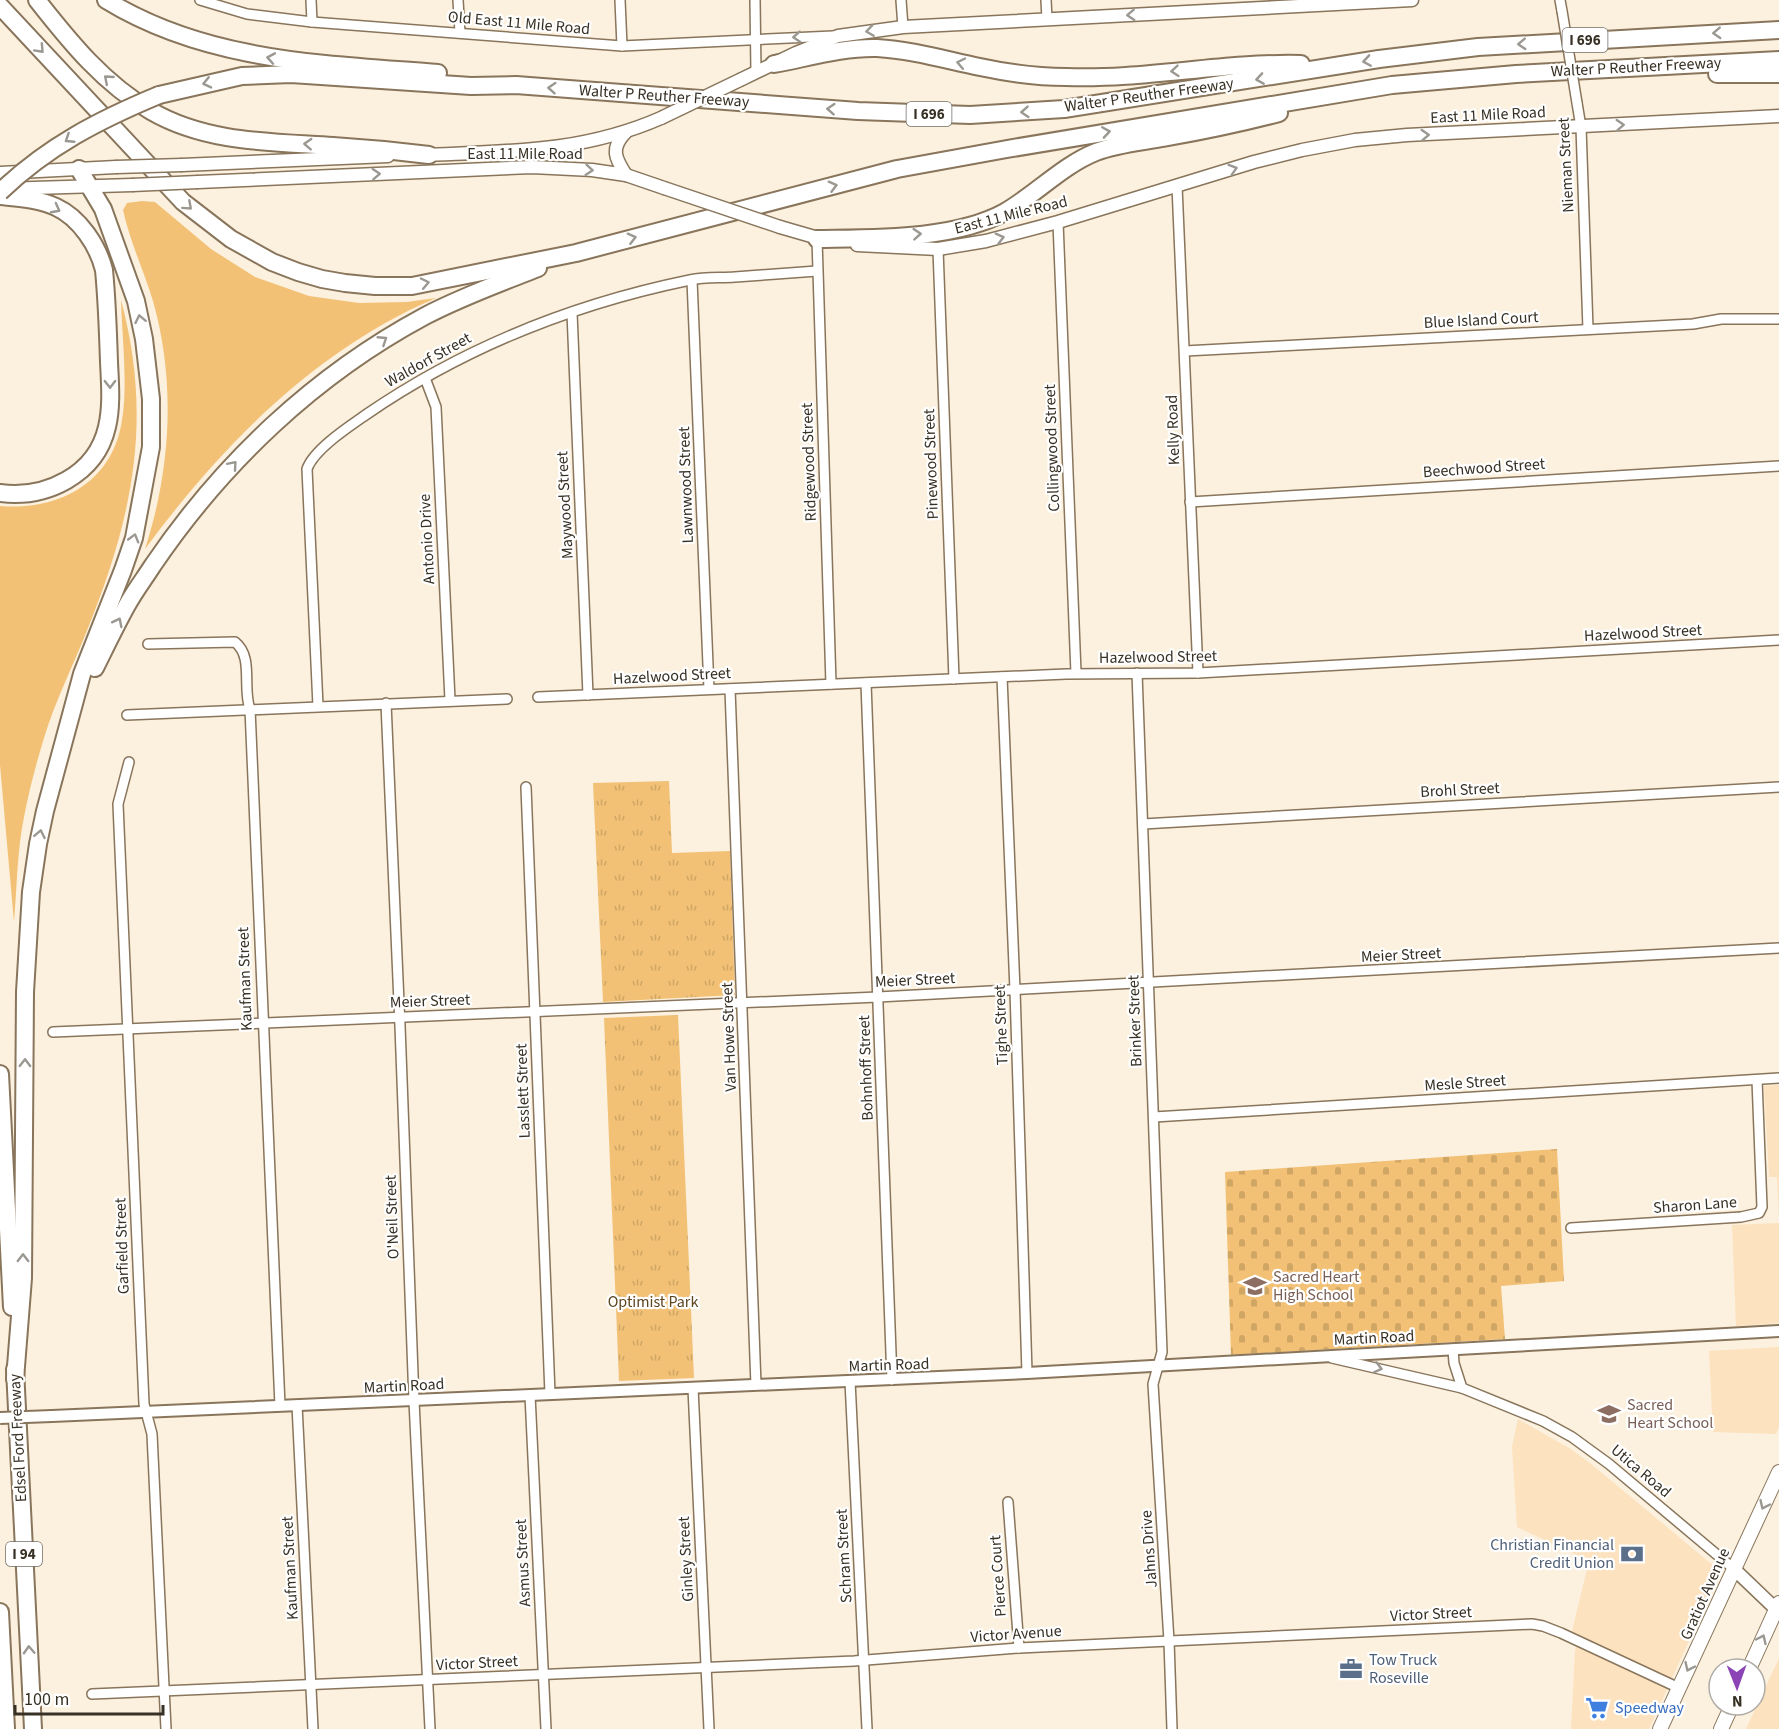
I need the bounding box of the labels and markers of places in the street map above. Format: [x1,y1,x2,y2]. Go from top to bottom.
place label: Sacred Heart High School [1273,1266,1360,1306]
school or university icon: Sacred Heart High School [1242,1273,1268,1299]
place label: Sacred Heart School [1627,1394,1713,1434]
school or university icon: Sacred Heart School [1596,1401,1622,1427]
place label: Christian Financial Credit Union [1490,1534,1614,1574]
bank icon: Christian Financial Credit Union [1619,1541,1645,1567]
place label: Tow Truck Roseville [1369,1649,1437,1689]
office icon: Tow Truck Roseville [1338,1656,1364,1682]
supermarket icon: Speedway [1584,1695,1610,1721]
place label: Speedway [1615,1697,1685,1719]

